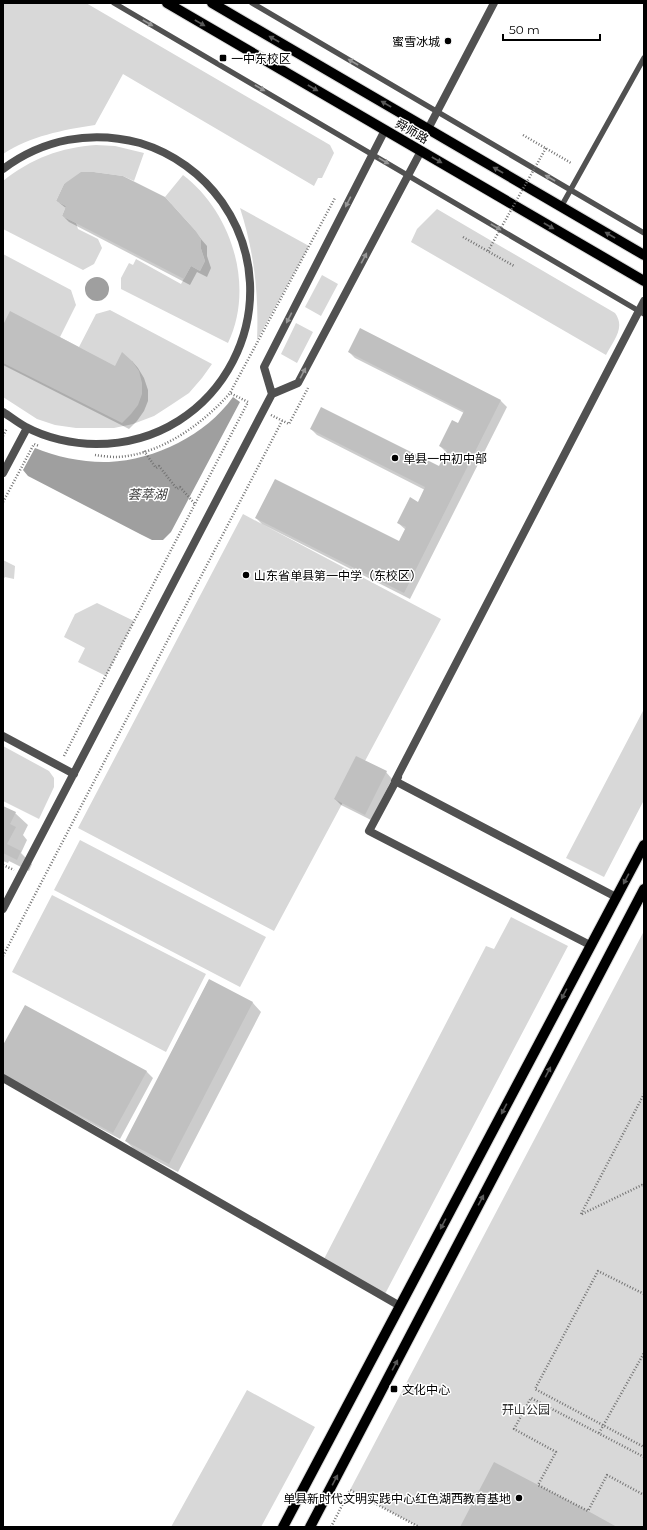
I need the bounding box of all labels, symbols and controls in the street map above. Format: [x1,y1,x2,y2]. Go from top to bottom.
scale bar [503,16,600,42]
one-way arrow [142,19,154,26]
one-way arrow [194,19,206,26]
text: 50 m [509,22,540,37]
place label: 蜜雪冰城 [392,34,440,49]
one-way arrow [268,35,279,42]
marker: 蜜雪冰城 [443,36,453,46]
place label: 一中东校区 [231,51,291,66]
marker: 一中东校区 [218,53,228,63]
one-way arrow [347,59,359,66]
one-way arrow [254,85,266,92]
one-way arrow [307,85,319,92]
one-way arrow [380,101,392,108]
street label: 舜师路 [393,116,431,146]
one-way arrow [431,157,443,164]
one-way arrow [378,158,390,165]
one-way arrow [492,166,504,173]
one-way arrow [544,174,556,181]
one-way arrow [345,196,351,208]
one-way arrow [543,223,555,230]
one-way arrow [490,224,502,231]
one-way arrow [604,232,616,239]
one-way arrow [361,253,367,264]
one-way arrow [286,312,292,324]
one-way arrow [300,368,307,379]
place label: 单县一中初中部 [403,451,487,466]
marker: 单县一中初中部 [390,453,400,463]
water label: 荟萃湖 [127,486,168,502]
place label: 山东省单县第一中学（东校区） [254,568,422,583]
marker: 山东省单县第一中学（东校区） [241,570,251,580]
one-way arrow [622,873,629,885]
one-way arrow [561,988,568,999]
one-way arrow [545,1067,551,1078]
one-way arrow [501,1103,507,1114]
one-way arrow [478,1194,484,1206]
one-way arrow [440,1218,446,1229]
one-way arrow [392,1359,398,1371]
place label: 文化中心 [402,1382,450,1397]
marker: 文化中心 [389,1384,399,1394]
park label: 幵山公园 [502,1402,550,1417]
one-way arrow [331,1474,338,1486]
place label: 单县新时代文明实践中心红色湖西教育基地 [283,1491,511,1506]
marker: 单县新时代文明实践中心红色湖西教育基地 [514,1493,524,1503]

